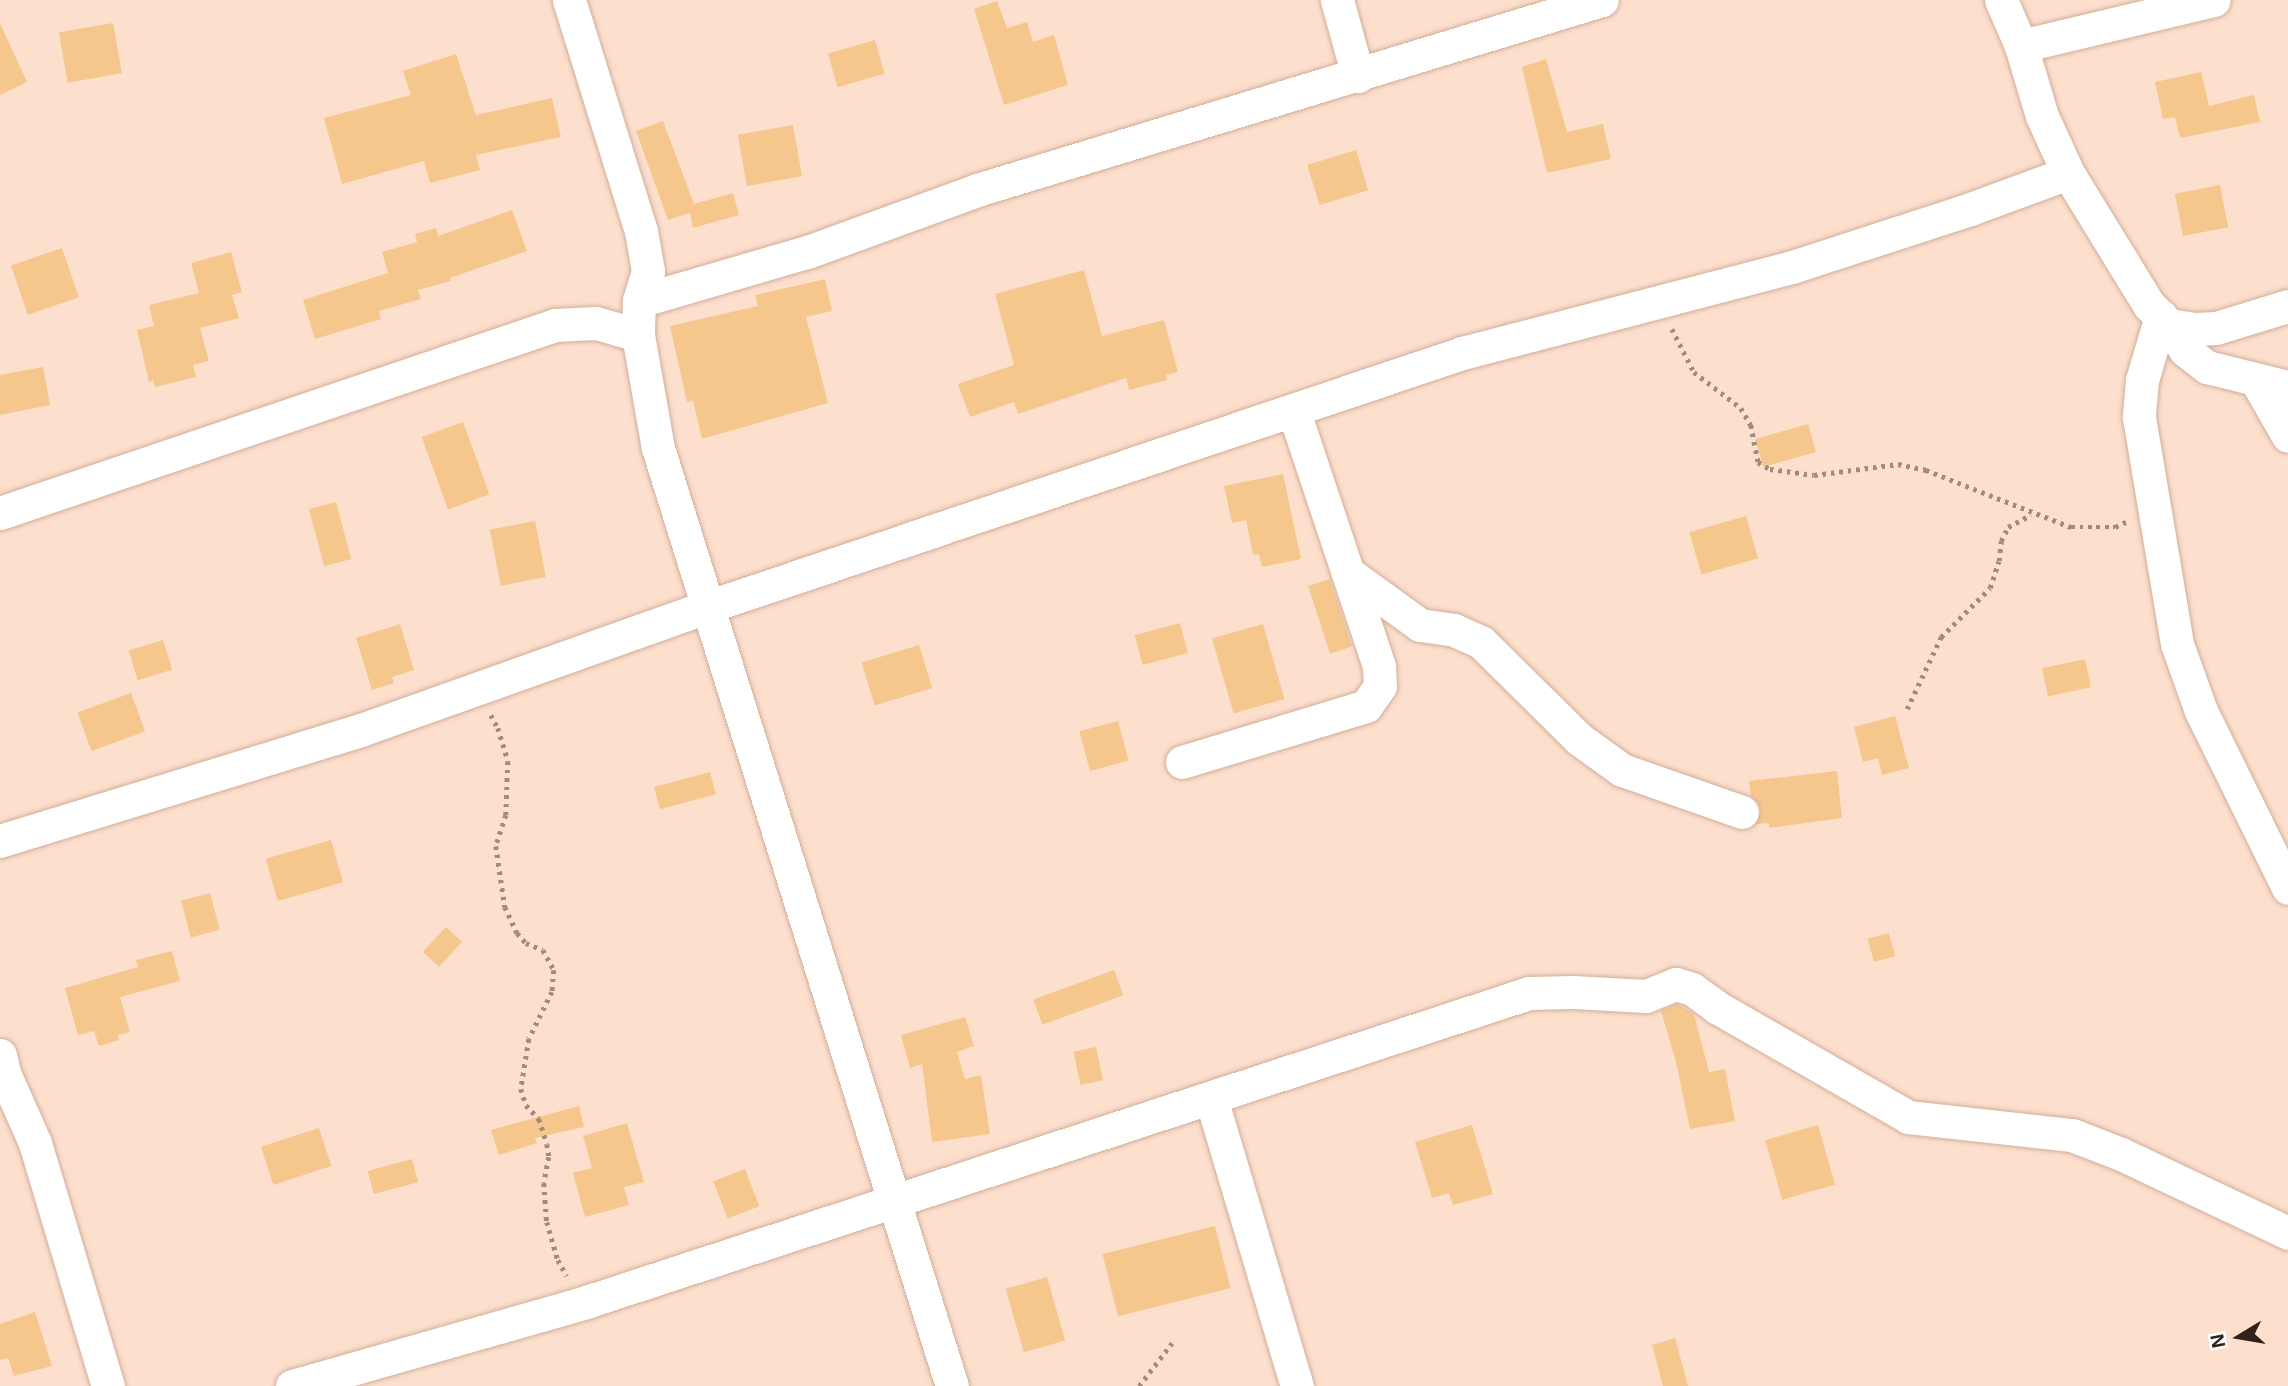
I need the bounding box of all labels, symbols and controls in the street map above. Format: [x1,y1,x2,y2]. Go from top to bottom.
north arrow [2204,1302,2274,1372]
text: N [2206,1332,2230,1350]

